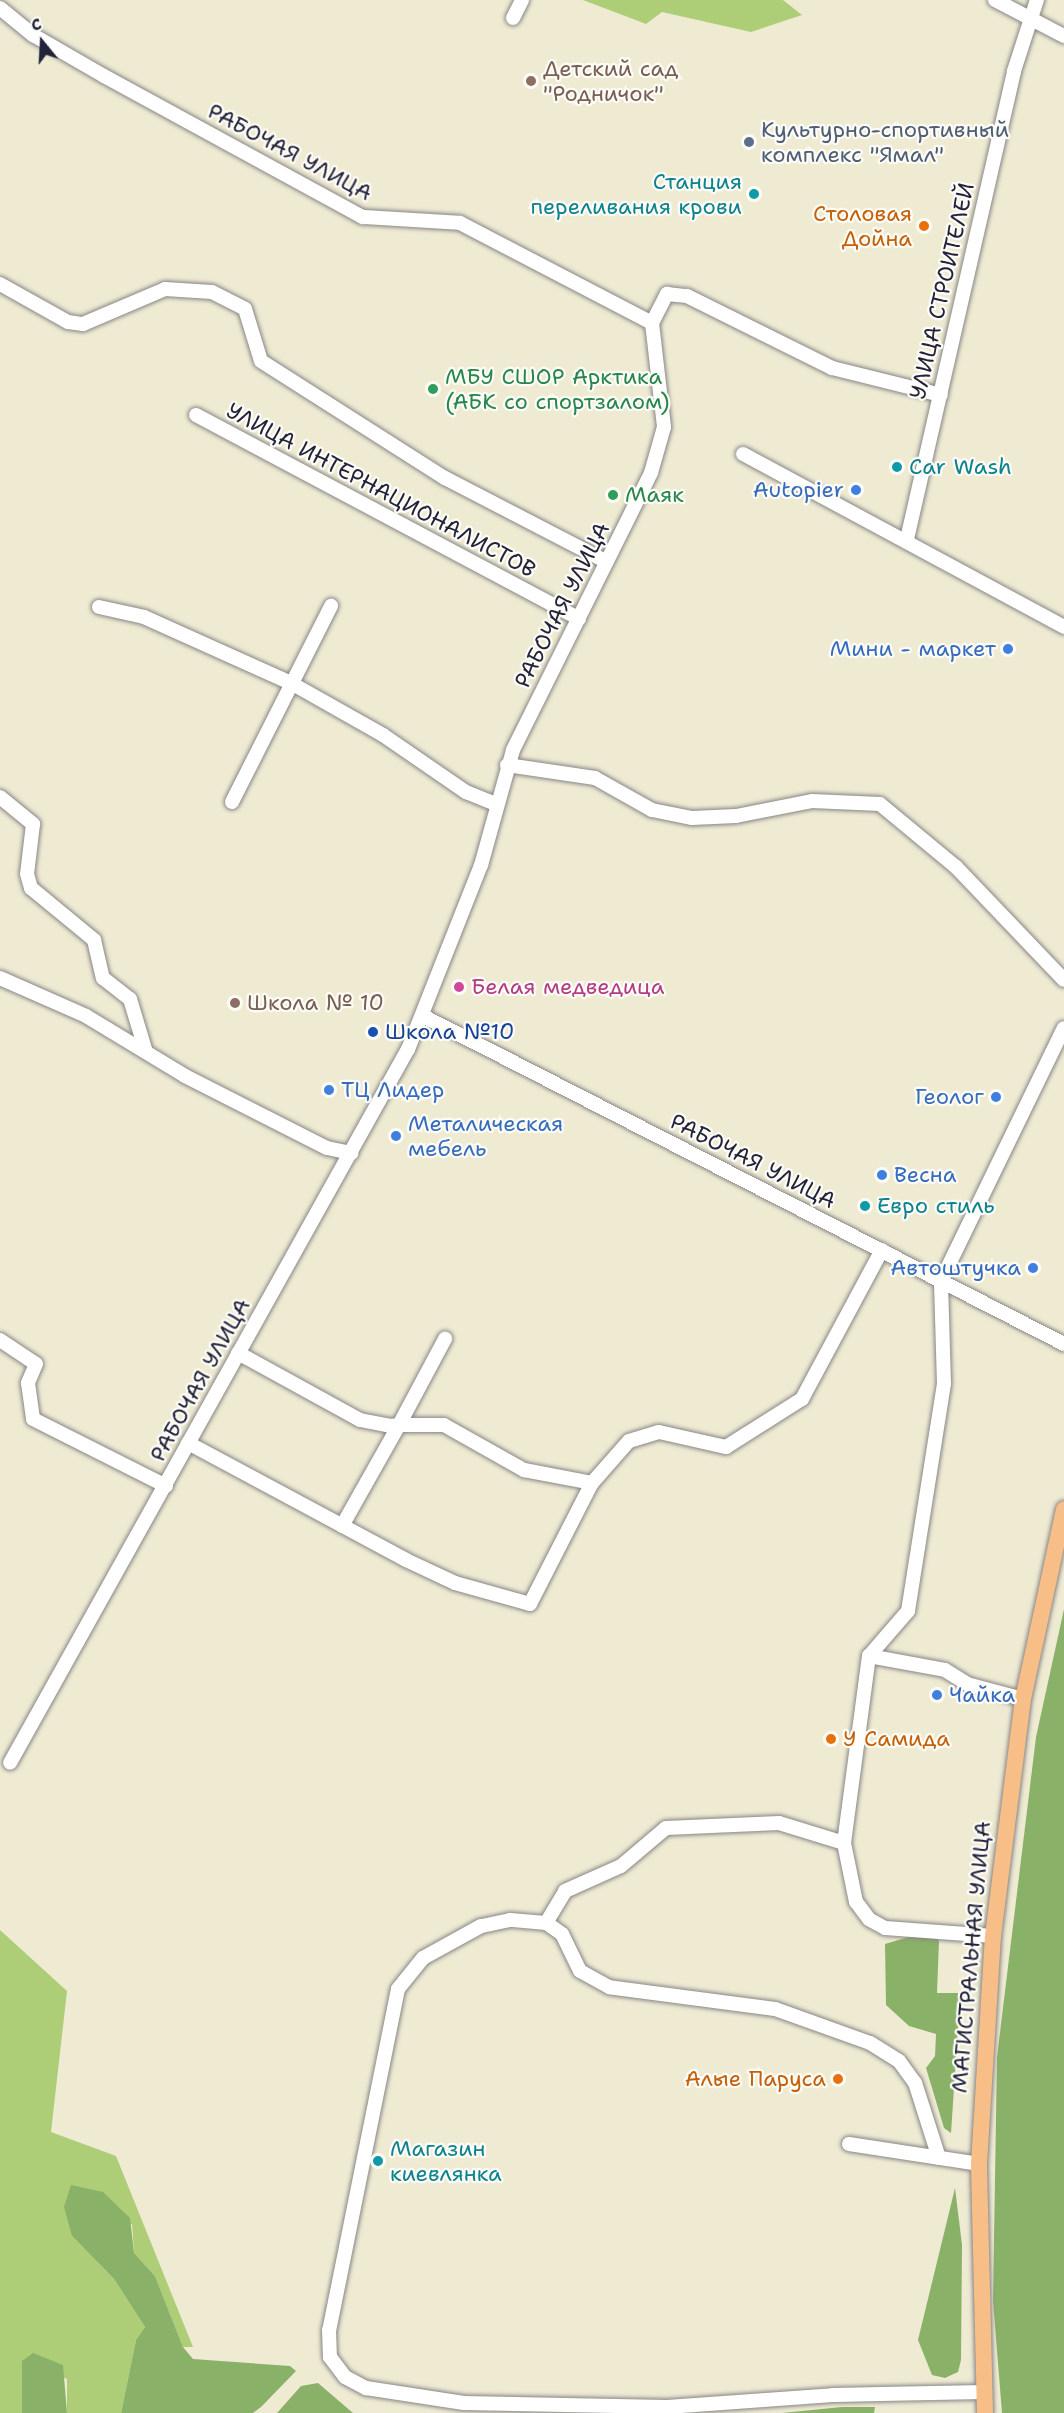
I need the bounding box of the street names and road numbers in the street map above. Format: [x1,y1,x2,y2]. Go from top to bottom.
street label: РАБОЧАЯ УЛИЦА [203,98,377,206]
street label: УЛИЦА СТРОИТЕЛЕЙ [904,180,980,402]
street label: УЛИЦА ИНТЕРНАЦИОНАЛИСТОВ [222,397,540,583]
street label: РАБОЧАЯ УЛИЦА [509,518,615,692]
street label: РАБОЧАЯ УЛИЦА [666,1108,840,1214]
street label: РАБОЧАЯ УЛИЦА [144,1294,256,1466]
street label: МАГИСТРАЛЬНАЯ УЛИЦА [946,1820,996,2094]

